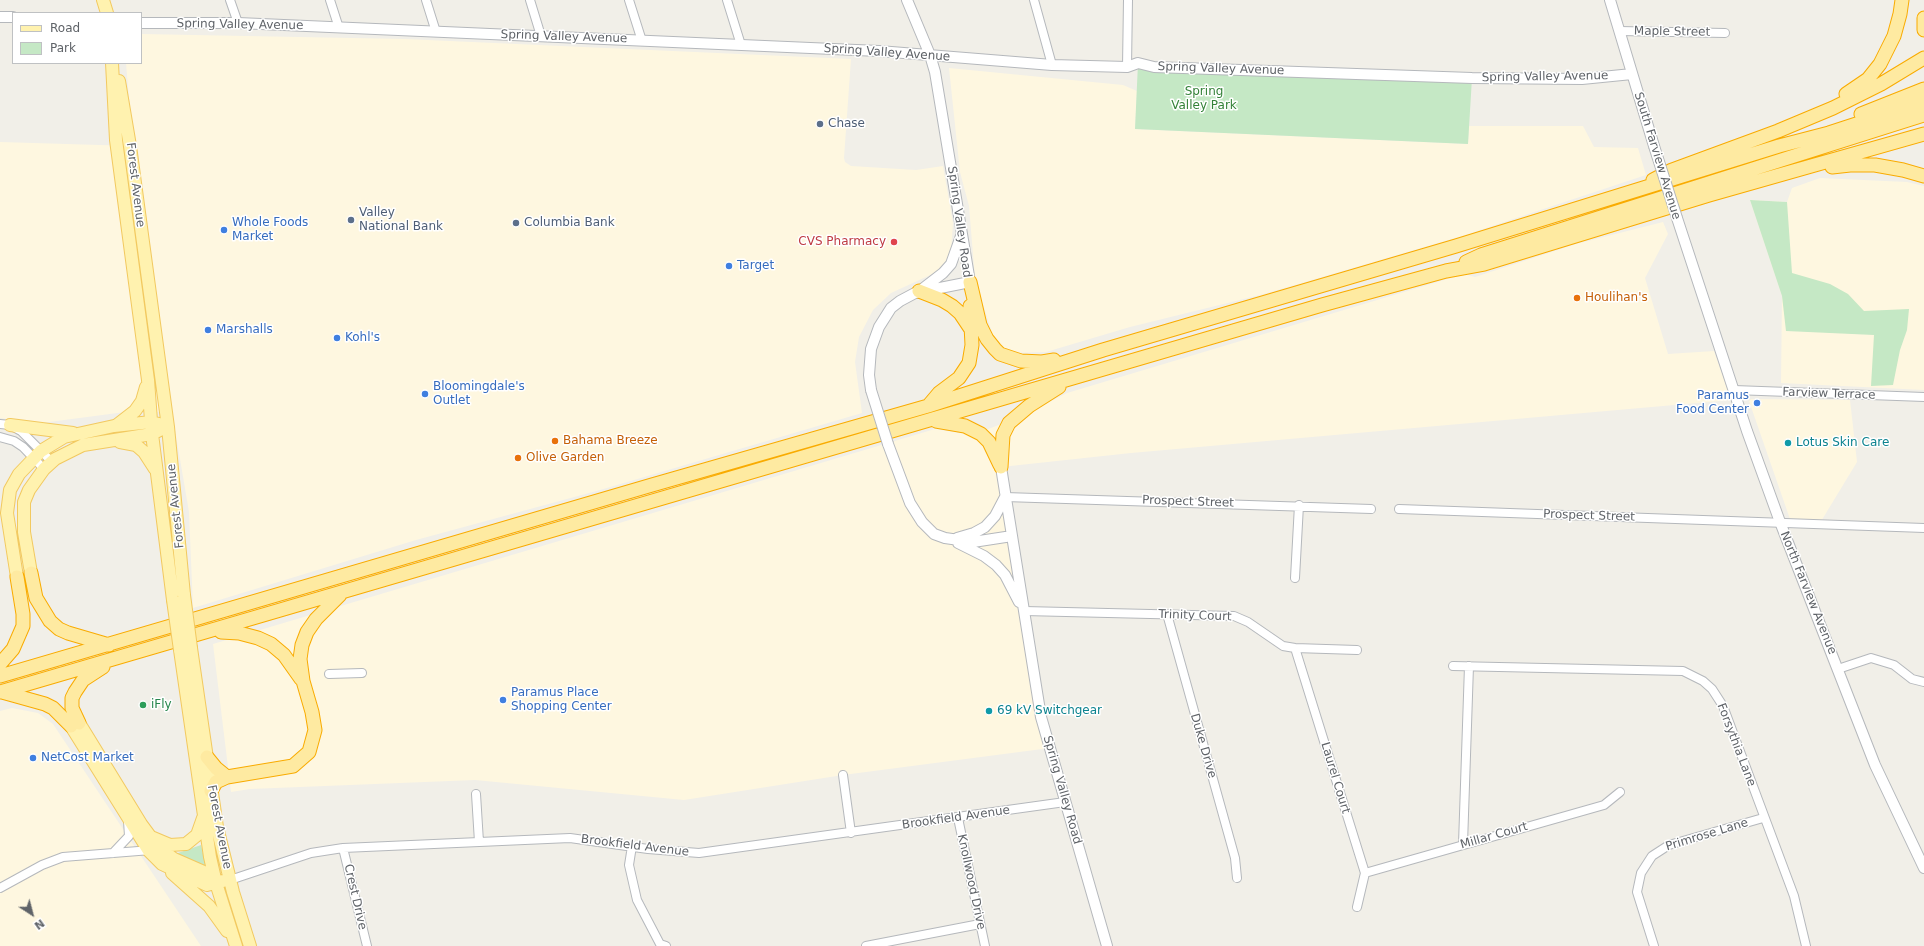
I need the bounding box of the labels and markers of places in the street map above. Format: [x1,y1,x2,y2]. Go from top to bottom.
place label: Chase [828,117,865,131]
marker: Chase [815,119,825,129]
place label: Valley National Bank [359,206,443,234]
marker: Valley National Bank [346,215,356,225]
place label: Whole Foods Market [232,216,308,244]
place label: Columbia Bank [524,216,615,230]
marker: Columbia Bank [511,218,521,228]
marker: Whole Foods Market [219,225,229,235]
place label: CVS Pharmacy [798,235,886,249]
marker: CVS Pharmacy [889,237,899,247]
place label: Target [737,259,774,273]
marker: Target [724,261,734,271]
place label: Houlihan's [1585,291,1648,305]
marker: Houlihan's [1572,293,1582,303]
place label: Marshalls [216,323,273,337]
marker: Marshalls [203,325,213,335]
place label: Kohl's [345,331,380,345]
marker: Kohl's [332,333,342,343]
place label: Bloomingdale's Outlet [433,380,525,408]
marker: Bloomingdale's Outlet [420,389,430,399]
place label: Paramus Food Center [1676,389,1749,417]
marker: Paramus Food Center [1752,398,1762,408]
place label: Bahama Breeze [563,434,658,448]
marker: Bahama Breeze [550,436,560,446]
place label: Lotus Skin Care [1796,436,1889,450]
marker: Lotus Skin Care [1783,438,1793,448]
place label: Olive Garden [526,451,604,465]
marker: Olive Garden [513,453,523,463]
place label: Paramus Place Shopping Center [511,686,612,714]
marker: Paramus Place Shopping Center [498,695,508,705]
place label: iFly [151,698,172,712]
marker: iFly [138,700,148,710]
place label: 69 kV Switchgear [997,704,1102,718]
marker: 69 kV Switchgear [984,706,994,716]
place label: NetCost Market [41,751,134,765]
marker: NetCost Market [28,753,38,763]

